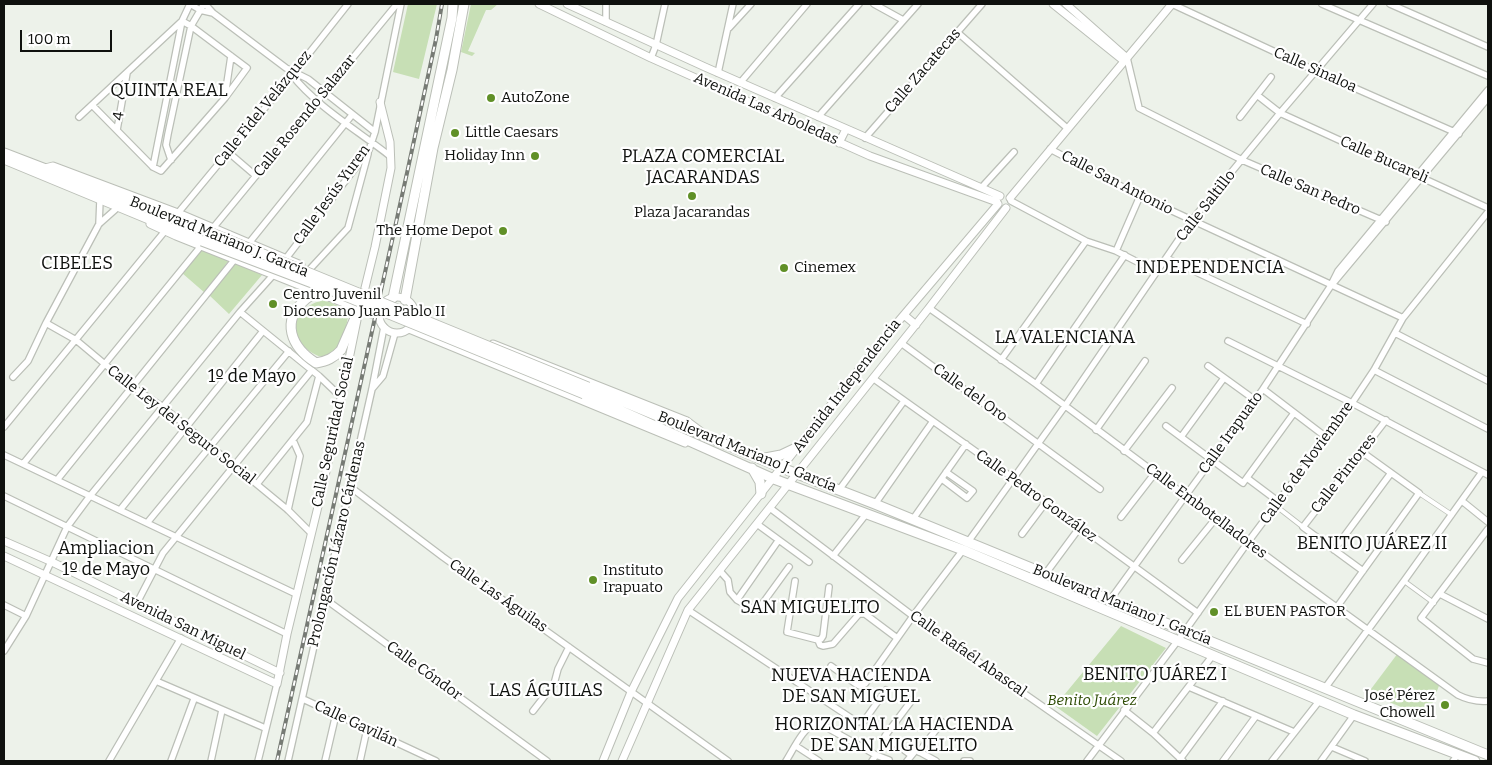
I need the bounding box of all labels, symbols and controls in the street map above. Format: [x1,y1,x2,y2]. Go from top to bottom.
scale bar [22,20,115,52]
street label: Calle Zacatecas [881,25,965,117]
text: 100 m [28,30,71,48]
street label: Calle Sinaloa [1271,44,1359,96]
street label: Calle Fidel Velázquez [210,47,316,171]
street label: Calle Rosendo Salazar [250,51,360,181]
street label: Avenida Las Arboledas [691,69,841,149]
district label: QUINTA REAL [103,80,235,102]
place label: AutoZone [501,89,570,107]
marker: AutoZone [485,92,497,104]
street label: 4 [109,110,129,122]
place label: Little Caesars [465,124,558,142]
marker: Little Caesars [449,127,461,139]
street label: Calle Bucareli [1337,132,1431,188]
street label: Calle Jesús Yuren [290,141,374,249]
district label: PLAZA COMERCIAL JACARANDAS [612,146,794,188]
place label: Holiday Inn [444,147,525,165]
street label: Calle San Antonio [1058,147,1176,219]
marker: Holiday Inn [529,150,541,162]
street label: Calle San Pedro [1257,161,1363,219]
street label: Calle Saltillo [1173,167,1239,245]
marker: Plaza Jacarandas [686,190,698,202]
street label: Boulevard Mariano J. García [127,193,311,281]
place label: Plaza Jacarandas [634,204,750,222]
place label: The Home Depot [376,222,493,240]
marker: The Home Depot [497,225,509,237]
district label: CIBELES [37,253,117,275]
district label: INDEPENDENCIA [1127,257,1293,279]
place label: Cinemex [794,259,856,277]
marker: Cinemex [778,262,790,274]
place label: Centro Juvenil Diocesano Juan Pablo II [283,286,445,321]
marker: Centro Juvenil Diocesano Juan Pablo II [267,298,279,310]
street label: Avenida Independencia [789,316,905,456]
district label: LA VALENCIANA [987,327,1143,349]
street label: Calle Seguridad Social [308,355,358,509]
street label: Calle del Oro [929,360,1011,426]
street label: Calle Ley del Seguro Social [103,362,259,488]
district label: 1º de Mayo [208,366,296,388]
street label: Calle Irapuato [1195,388,1267,478]
street label: Calle 6 de Noviembre [1256,398,1358,528]
street label: Boulevard Mariano J. García [655,408,839,496]
street label: Calle Pintores [1307,431,1381,517]
street label: Prolongación Lázaro Cárdenas [304,439,370,649]
street label: Calle Pedro González [972,446,1100,546]
street label: Calle Embotelladores [1142,459,1270,563]
district label: BENITO JUÁREZ II [1287,533,1457,555]
district label: Ampliacion 1º de Mayo [51,538,161,580]
street label: Calle Las Águilas [445,555,551,637]
street label: Boulevard Mariano J. García [1030,561,1214,649]
place label: Instituto Irapuato [603,562,663,597]
marker: Instituto Irapuato [587,574,599,586]
street label: Avenida San Miguel [117,588,249,664]
district label: SAN MIGUELITO [732,597,888,619]
place label: EL BUEN PASTOR [1224,603,1346,621]
marker: EL BUEN PASTOR [1208,606,1220,618]
street label: Calle Rafaél Abascal [906,607,1030,701]
street label: Calle Cóndor [383,638,465,704]
district label: BENITO JUÁREZ I [1074,664,1236,686]
district label: NUEVA HACIENDA DE SAN MIGUEL [762,665,940,708]
district label: LAS ÁGUILAS [482,680,610,702]
place label: José Pérez Chowell [1365,687,1435,722]
park label: Benito Juárez [1047,692,1137,710]
street label: Calle Gavilán [311,697,401,751]
marker: José Pérez Chowell [1439,699,1451,711]
district label: HORIZONTAL LA HACIENDA DE SAN MIGUELITO [761,714,1027,756]

